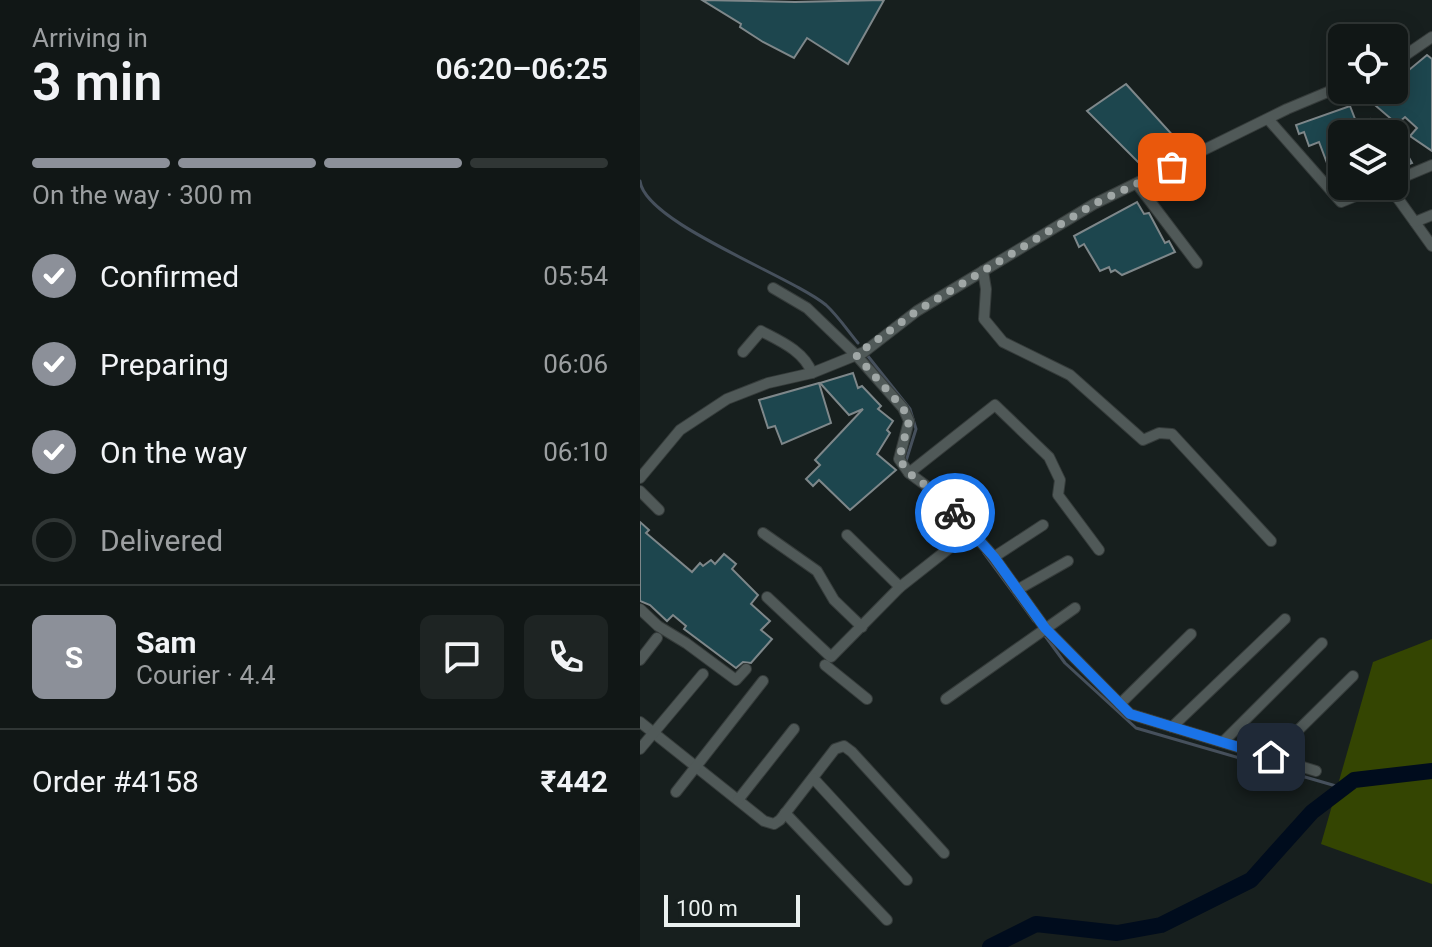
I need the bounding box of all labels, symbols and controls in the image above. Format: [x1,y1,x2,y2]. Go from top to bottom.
text: Arriving in [32,23,148,53]
map controls [1328,24,1408,200]
button: locate [1328,24,1408,104]
text: 06:20–06:25 [435,51,608,86]
text: 3 min [32,52,162,113]
button: layers [1328,120,1408,200]
pin [1138,133,1206,201]
icon: bag [1150,145,1194,189]
text: On the way · 300 m [32,180,252,210]
icon: check [32,254,76,298]
text: Confirmed [100,259,239,294]
text: 05:54 [543,261,608,291]
icon: check [32,342,76,386]
text: Preparing [100,347,229,382]
text: 06:06 [543,349,608,379]
icon: check [32,430,76,474]
text: On the way [100,435,247,470]
text: 06:10 [543,437,608,467]
courier [915,473,995,553]
icon: bike [933,491,977,535]
text: Delivered [100,523,223,558]
button: chat [420,615,504,699]
button: phone [524,615,608,699]
text: Sam [136,625,197,660]
text: S [65,640,83,675]
text: Courier · 4.4 [136,660,276,690]
pin [1237,723,1305,791]
icon: home [1249,735,1293,779]
text: Order #4158 [32,764,199,799]
text: ₹442 [541,764,608,799]
scale bar [664,891,800,927]
text: 100 m [676,896,738,921]

